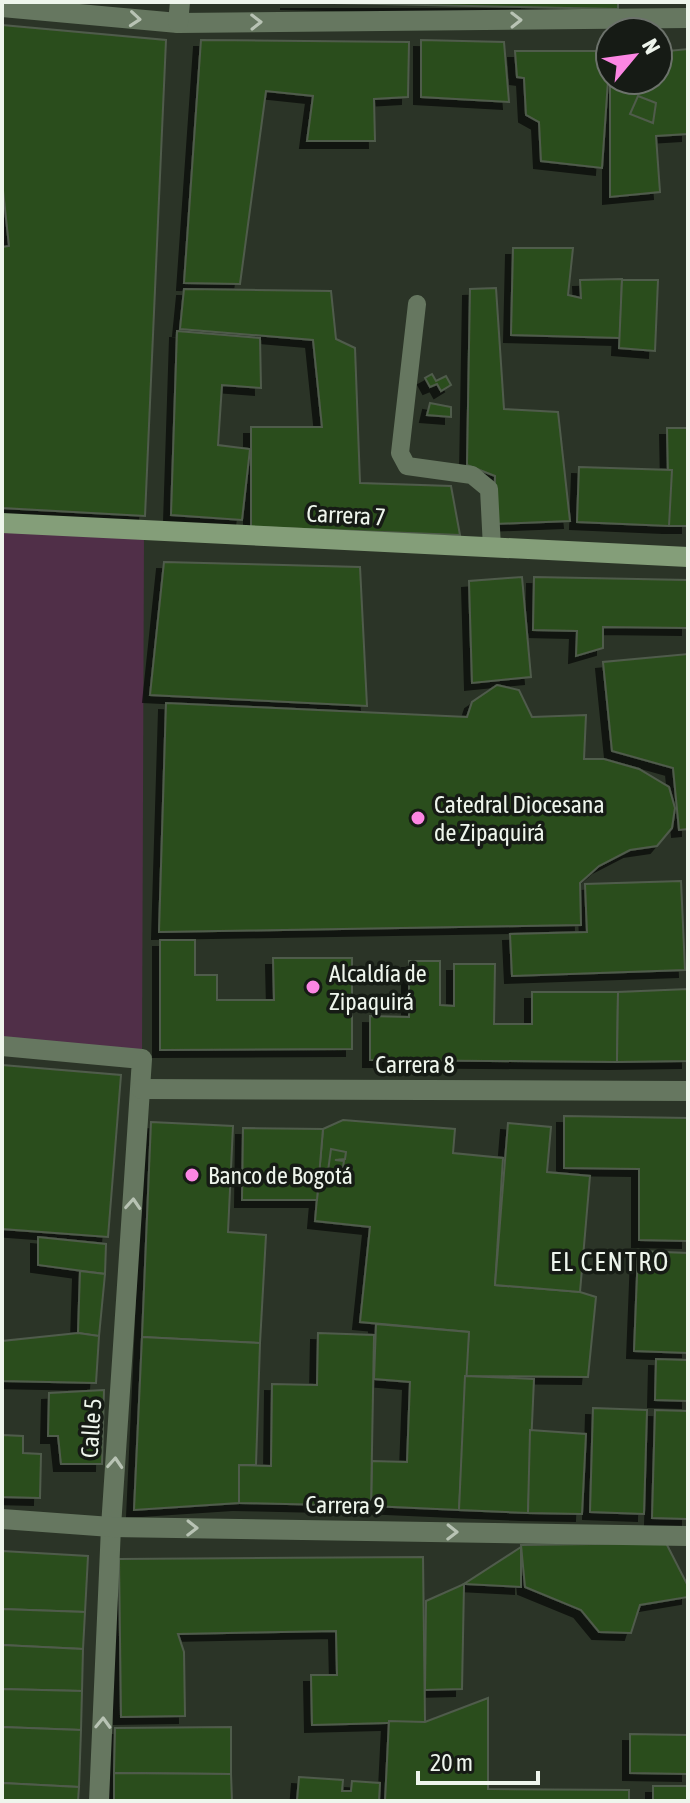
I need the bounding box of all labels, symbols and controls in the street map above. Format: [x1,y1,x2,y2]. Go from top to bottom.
one-way arrow [129,11,142,28]
one-way arrow [510,11,523,29]
one-way arrow [250,14,263,31]
north arrow [594,16,674,96]
text: N [637,34,666,58]
street label: Carrera 7 [306,499,386,531]
place label: Catedral Diocesana de Zipaquirá [434,791,605,846]
marker: Catedral Diocesana de Zipaquirá [409,809,427,827]
place label: Alcaldía de Zipaquirá [329,960,427,1015]
marker: Alcaldía de Zipaquirá [304,978,322,996]
street label: Carrera 8 [375,1051,455,1078]
place label: Banco de Bogotá [208,1162,353,1189]
marker: Banco de Bogotá [183,1166,201,1184]
one-way arrow [124,1197,141,1210]
district label: EL CENTRO [550,1247,670,1277]
street label: Calle 5 [75,1397,107,1459]
one-way arrow [106,1456,123,1469]
street label: Carrera 9 [305,1491,385,1519]
one-way arrow [186,1519,199,1537]
one-way arrow [446,1524,459,1541]
one-way arrow [94,1716,111,1729]
scale bar [418,1735,538,1785]
text: 20 m [430,1749,473,1776]

